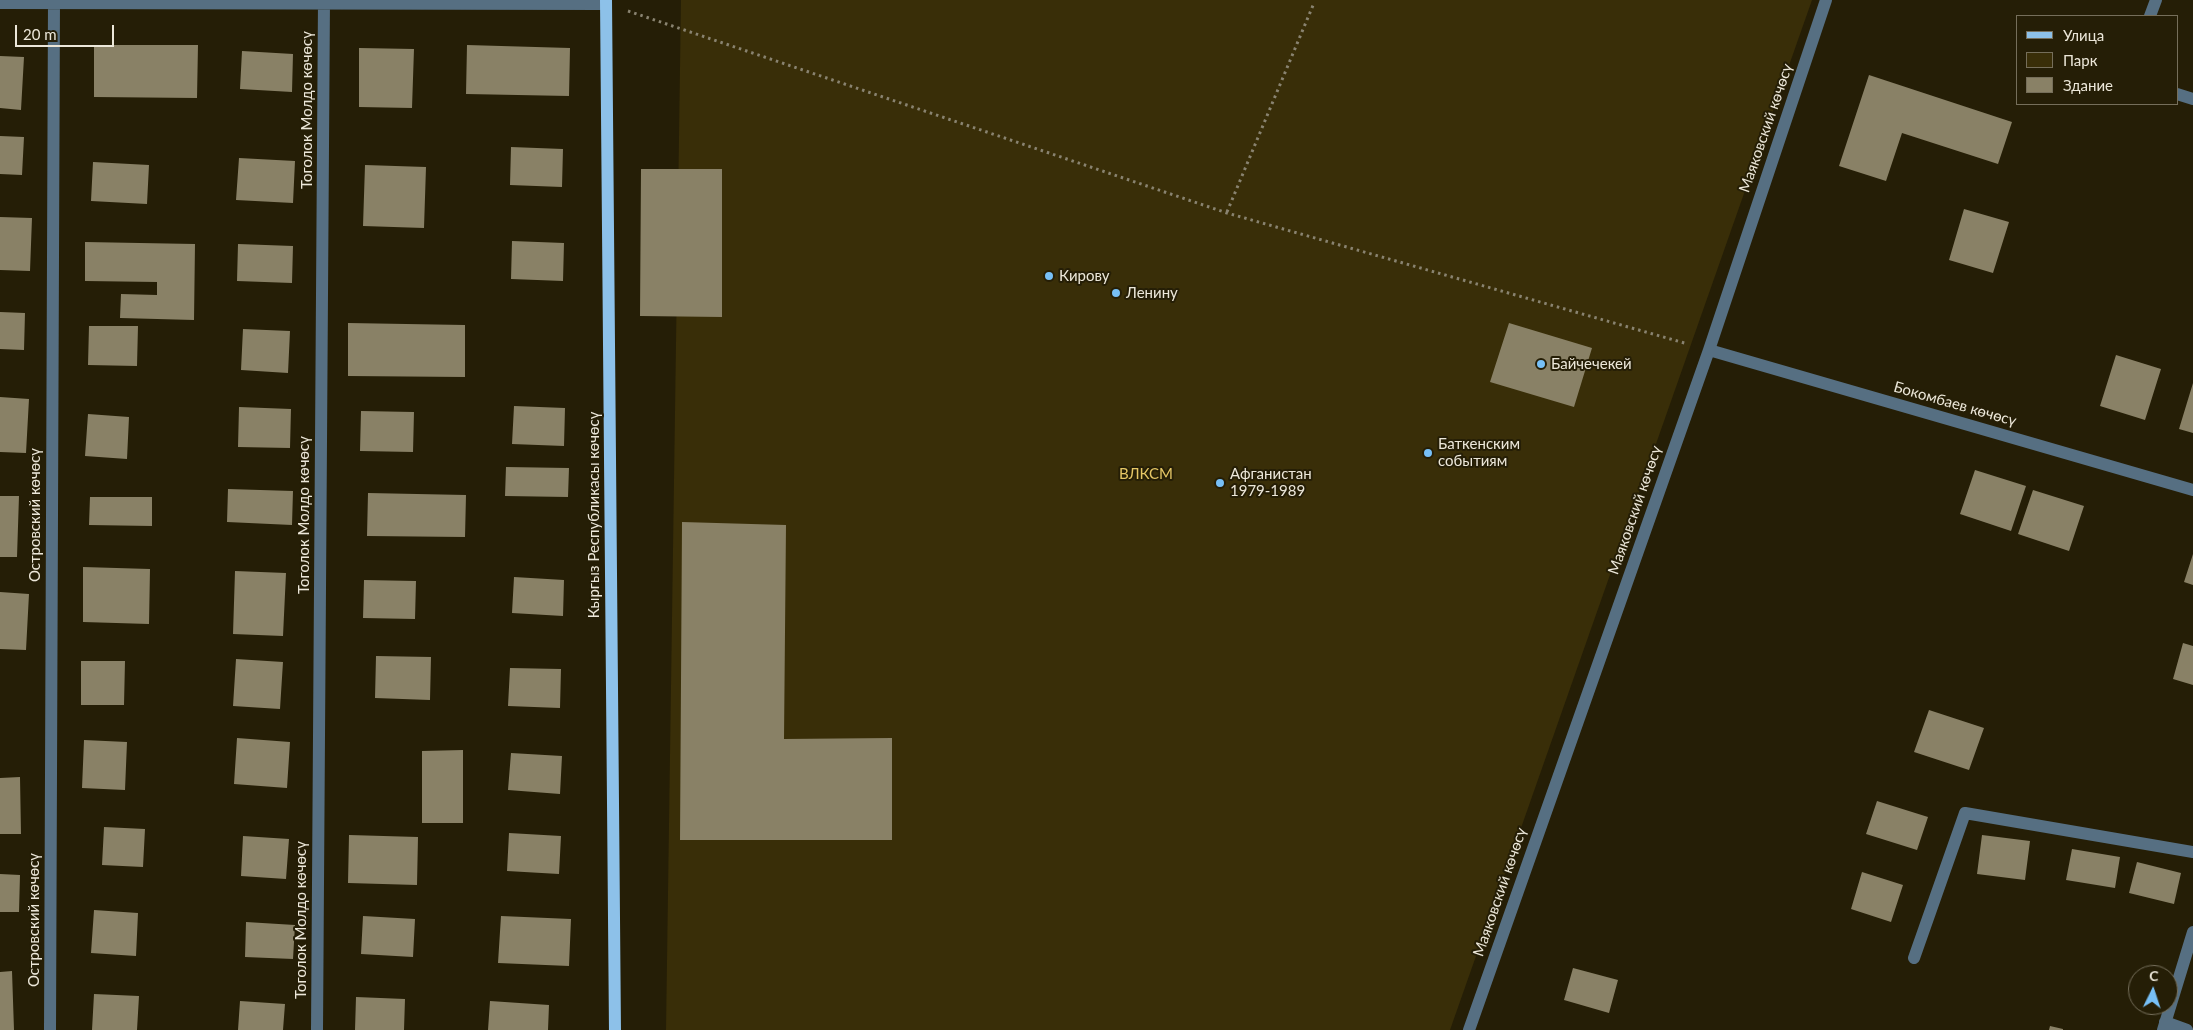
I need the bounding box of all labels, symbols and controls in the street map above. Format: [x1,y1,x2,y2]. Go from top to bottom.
scale bar [18,15,116,47]
legend [2016,15,2178,105]
text: 20 m [23,25,57,43]
text: Улица [2063,26,2104,44]
street label: Тоголок Молдо көчөсү [298,31,316,189]
text: Парк [2063,51,2097,69]
street label: Маяковский көчөсү [1736,61,1796,195]
text: Здание [2063,76,2113,94]
place label: Кирову [1059,267,1109,285]
marker: Кирову [1043,270,1055,282]
place label: Ленину [1126,284,1178,302]
marker: Ленину [1110,287,1122,299]
place label: Байчечекей [1551,355,1632,373]
marker: Байчечекей [1535,358,1547,370]
street label: Бокомбаев көчөсү [1892,378,2018,430]
street label: Кыргыз Республикасы көчөсү [585,412,603,618]
place label: Баткенским событиям [1438,435,1520,470]
street label: Тоголок Молдо көчөсү [295,436,313,594]
street label: Маяковский көчөсү [1605,443,1665,577]
marker: Баткенским событиям [1422,447,1434,459]
street label: Островский көчөсү [26,448,44,582]
park label: ВЛКСМ [1119,465,1173,483]
place label: Афганистан 1979-1989 [1230,465,1312,500]
marker: Афганистан 1979-1989 [1214,477,1226,489]
street label: Маяковский көчөсү [1470,825,1530,959]
street label: Тоголок Молдо көчөсү [292,841,310,999]
street label: Островский көчөсү [25,853,43,987]
north arrow [2128,965,2178,1015]
text: С [2149,967,2159,984]

